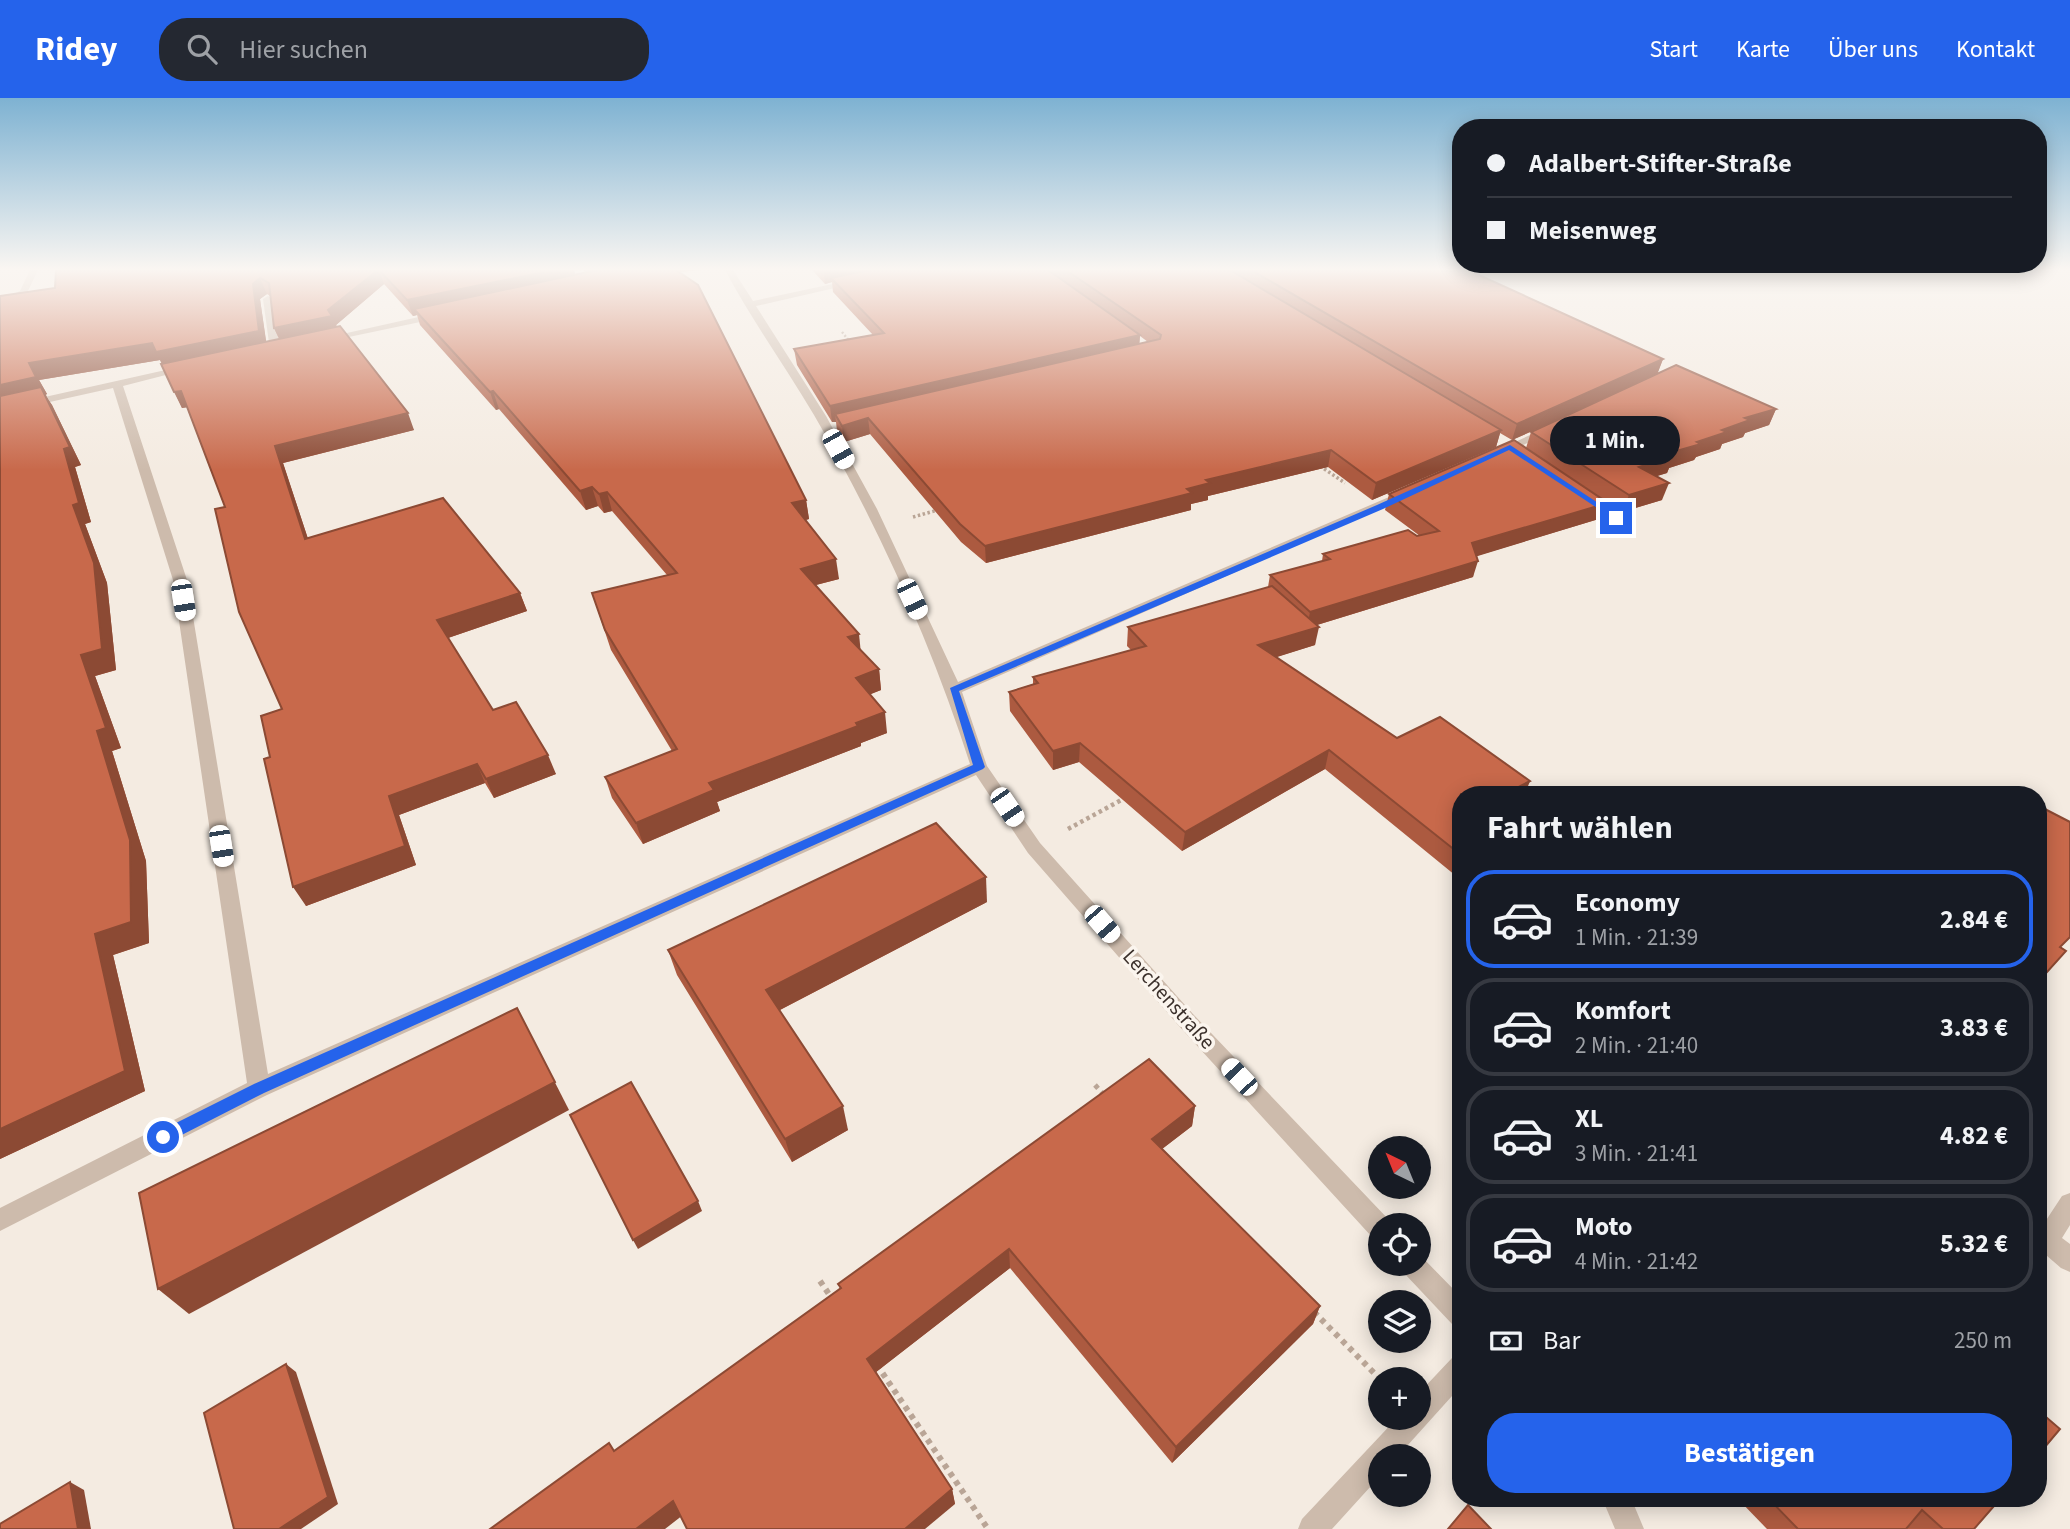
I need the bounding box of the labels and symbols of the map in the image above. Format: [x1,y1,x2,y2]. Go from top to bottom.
callout: 1 Min. [1551,416,1681,466]
car [819,426,858,472]
route end [1600,502,1632,534]
car [894,576,931,622]
car [170,578,197,622]
car [987,784,1028,830]
car [208,824,235,868]
car [1081,901,1124,947]
street label: Lerchenstraße [1116,942,1222,1056]
car [1217,1054,1262,1100]
route start [147,1121,179,1153]
north arrow [1368,1136,1432,1199]

